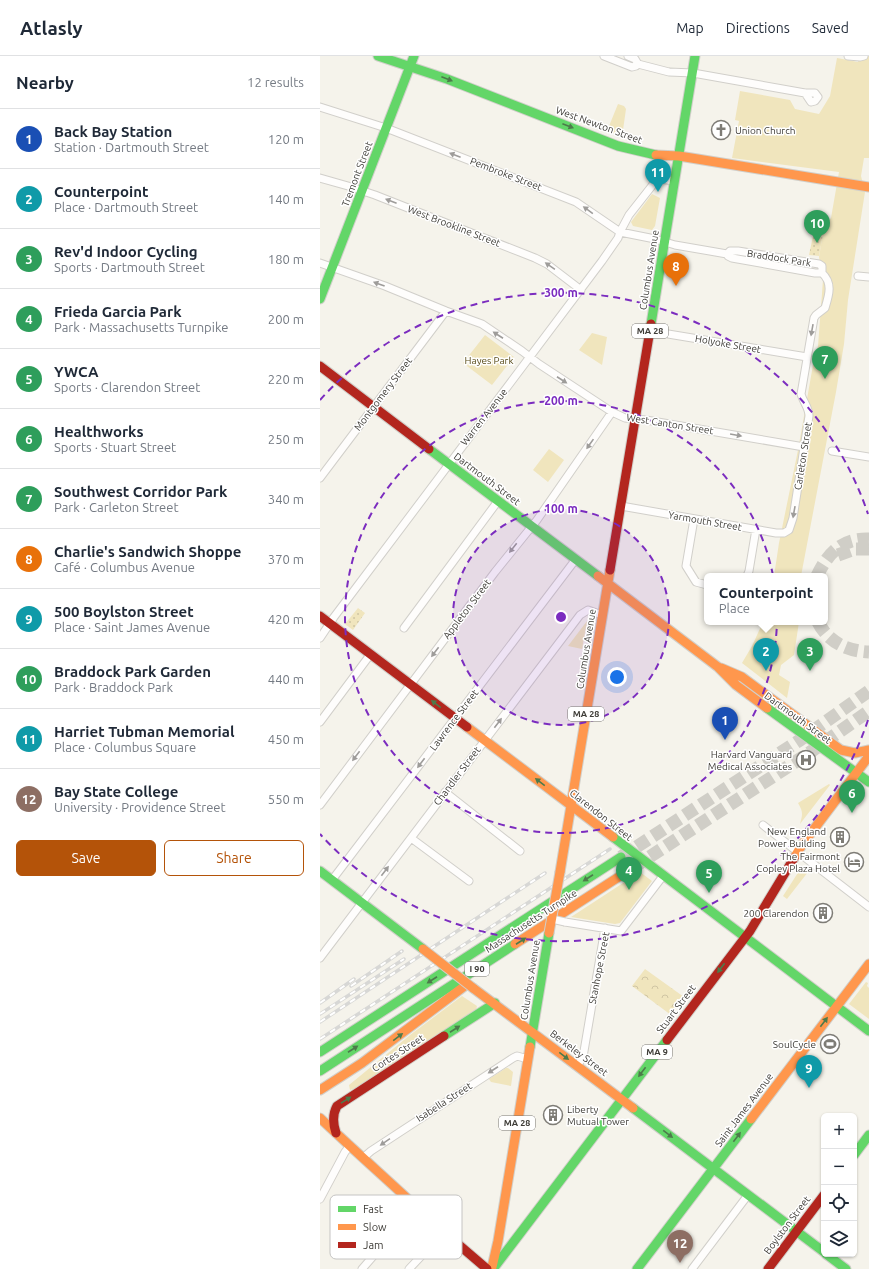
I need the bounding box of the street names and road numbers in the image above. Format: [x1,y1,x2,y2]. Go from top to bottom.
street label: West Newton Street [554,104,644,146]
street label: Tremont Street [340,140,374,208]
street label: Pembroke Street [469,155,544,193]
street label: West Brookline Street [406,203,502,249]
street label: Columbus Avenue [637,229,661,311]
street label: Braddock Park [746,248,812,268]
road number: MA 28 [632,324,668,338]
street label: Holyoke Street [694,333,762,355]
street label: Montgomery Street [352,355,414,433]
street label: Warren Avenue [458,386,510,448]
street label: West Canton Street [626,412,714,436]
street label: Carleton Street [792,421,814,491]
street label: Dartmouth Street [452,451,522,507]
street label: Yarmouth Street [667,509,743,533]
street label: Appleton Street [441,577,493,641]
street label: Columbus Avenue [574,608,598,690]
street label: Lawrence Street [428,687,481,753]
street label: Dartmouth Street [762,690,834,746]
road number: MA 28 [568,707,604,721]
street label: Chandler Street [431,744,483,808]
street label: Clarendon Street [567,787,635,843]
street label: Massachusetts Turnpike [483,887,579,955]
street label: Stanhope Street [587,931,611,1005]
street label: Columbus Avenue [518,939,542,1021]
road number: I 90 [465,962,489,976]
street label: Stuart Street [654,982,698,1035]
street label: Berkeley Street [548,1028,610,1078]
street label: Cortes Street [370,1032,426,1074]
road number: MA 9 [642,1045,672,1059]
street label: Saint James Avenue [713,1071,775,1149]
street label: Isabella Street [414,1080,474,1124]
road number: MA 28 [499,1116,535,1130]
street label: Boylston Street [762,1194,812,1256]

